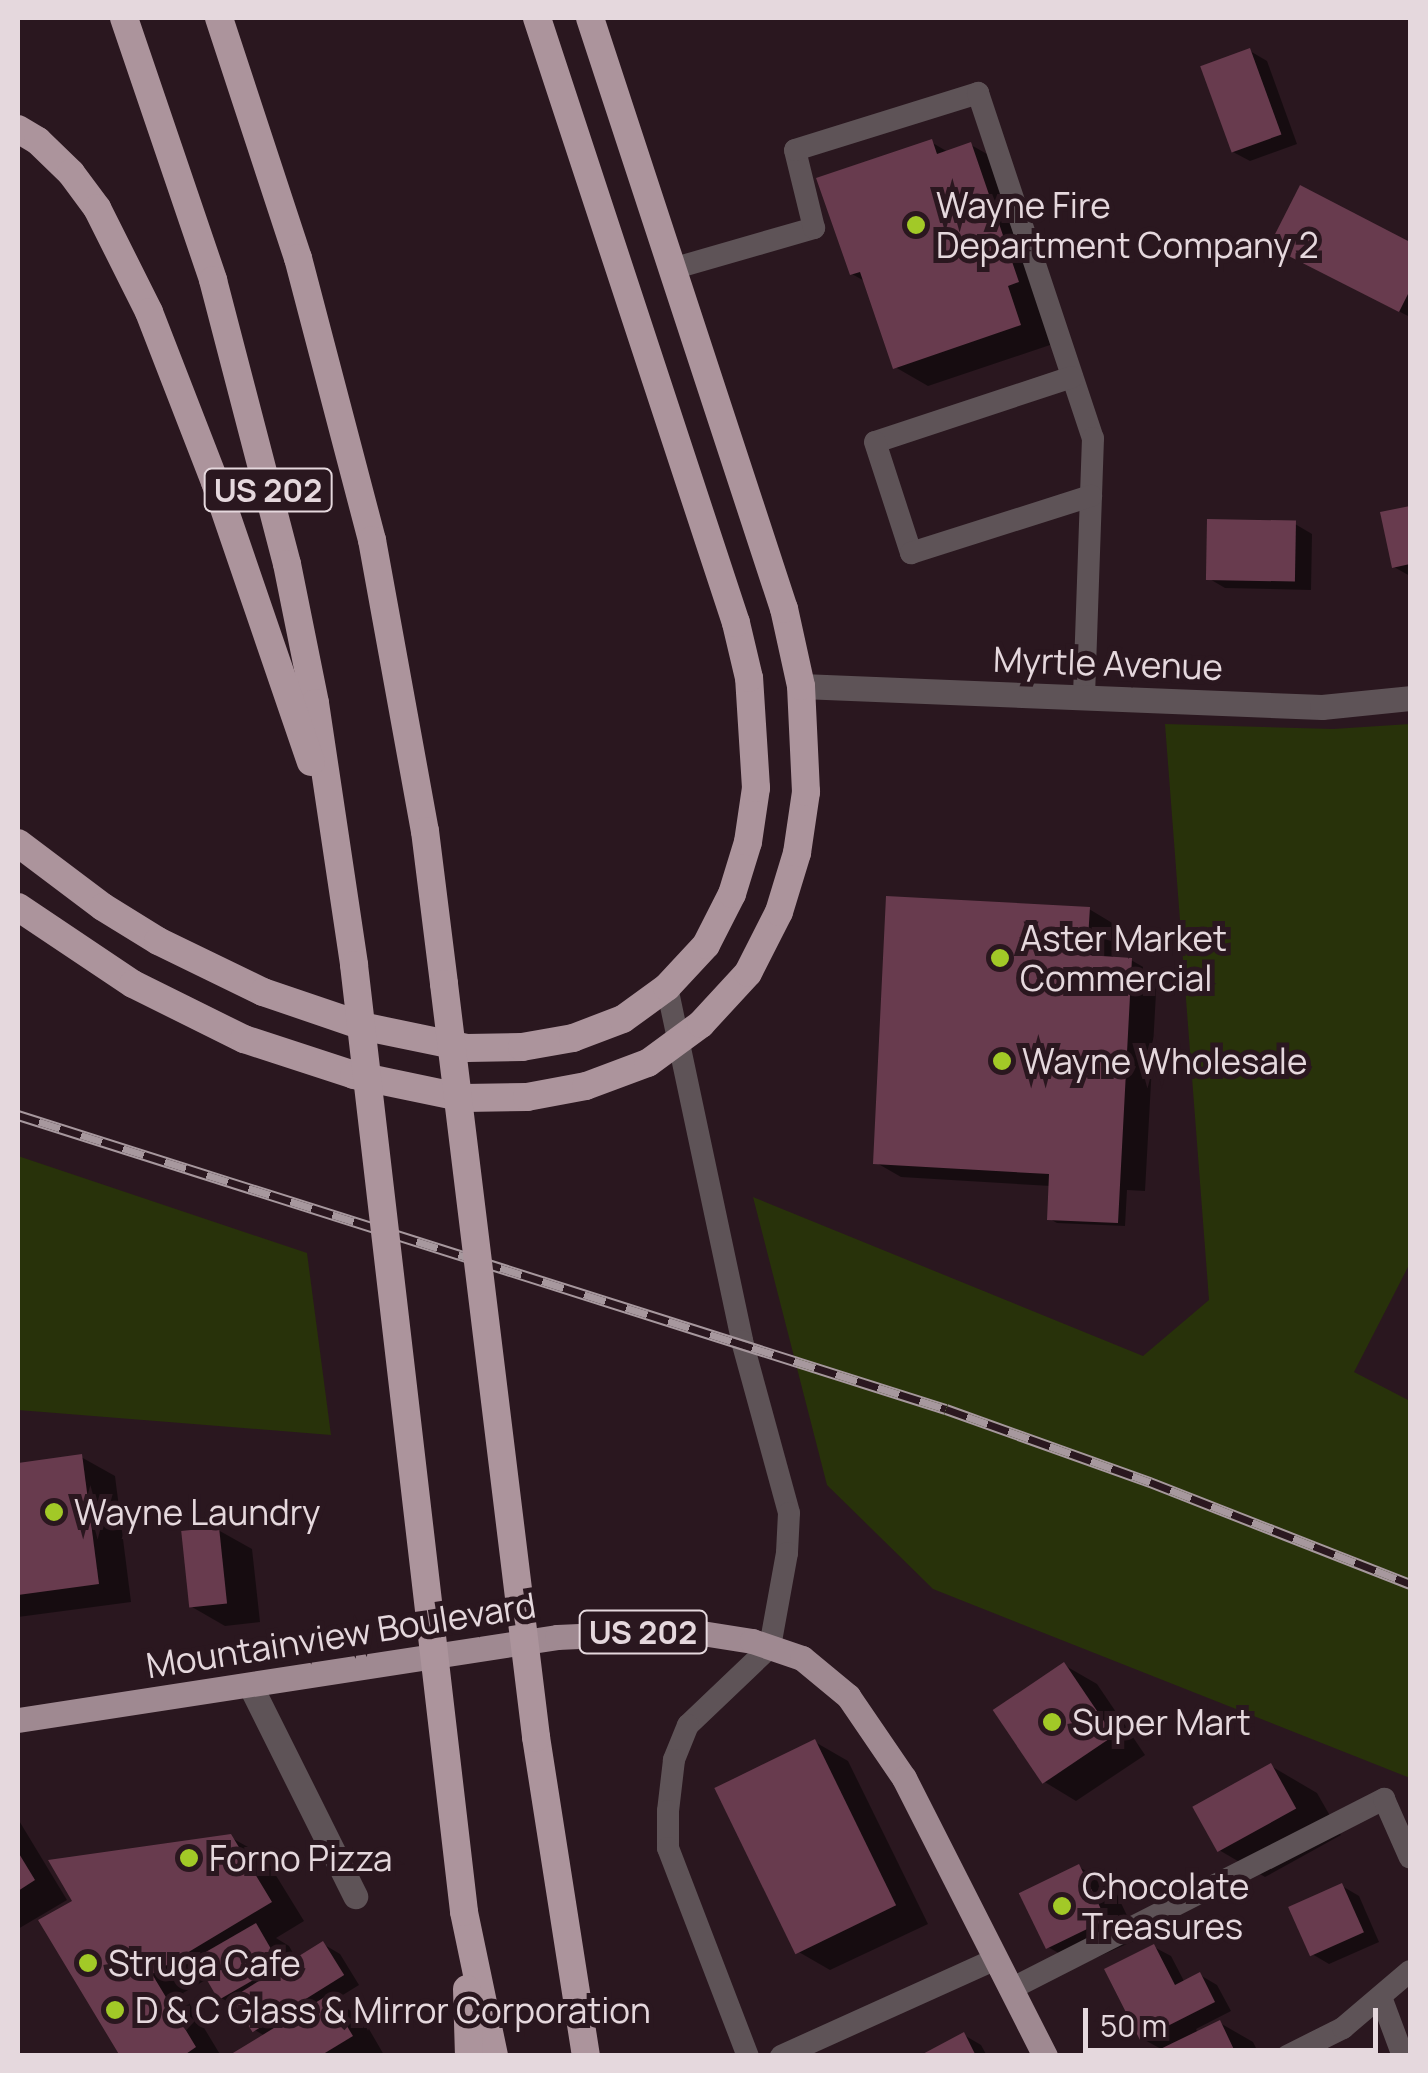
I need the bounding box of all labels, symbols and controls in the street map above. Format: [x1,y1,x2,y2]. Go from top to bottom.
place label: Wayne Fire Department Company 2 [936,184,1319,266]
marker: Wayne Fire Department Company 2 [905,214,927,236]
road number: US 202 [203,463,333,517]
street label: Myrtle Avenue [992,638,1224,688]
place label: Aster Market Commercial [1020,917,1227,999]
marker: Aster Market Commercial [989,947,1011,969]
place label: Wayne Wholesale [1022,1040,1307,1082]
marker: Wayne Wholesale [991,1050,1013,1072]
place label: Wayne Laundry [74,1491,321,1533]
marker: Wayne Laundry [43,1501,65,1523]
street label: Mountainview Boulevard [143,1583,539,1687]
road number: US 202 [578,1605,708,1659]
place label: Super Mart [1072,1701,1251,1743]
marker: Super Mart [1041,1711,1063,1733]
place label: Forno Pizza [209,1837,393,1879]
marker: Forno Pizza [178,1847,200,1869]
place label: Chocolate Treasures [1082,1865,1249,1947]
marker: Chocolate Treasures [1051,1895,1073,1917]
place label: Struga Cafe [108,1942,301,1984]
marker: Struga Cafe [77,1952,99,1974]
scale bar [1088,1988,1383,2050]
place label: D & C Glass & Mirror Corporation [135,1989,651,2031]
marker: D & C Glass & Mirror Corporation [104,1999,126,2021]
text: 50 m [1100,2005,1167,2046]

